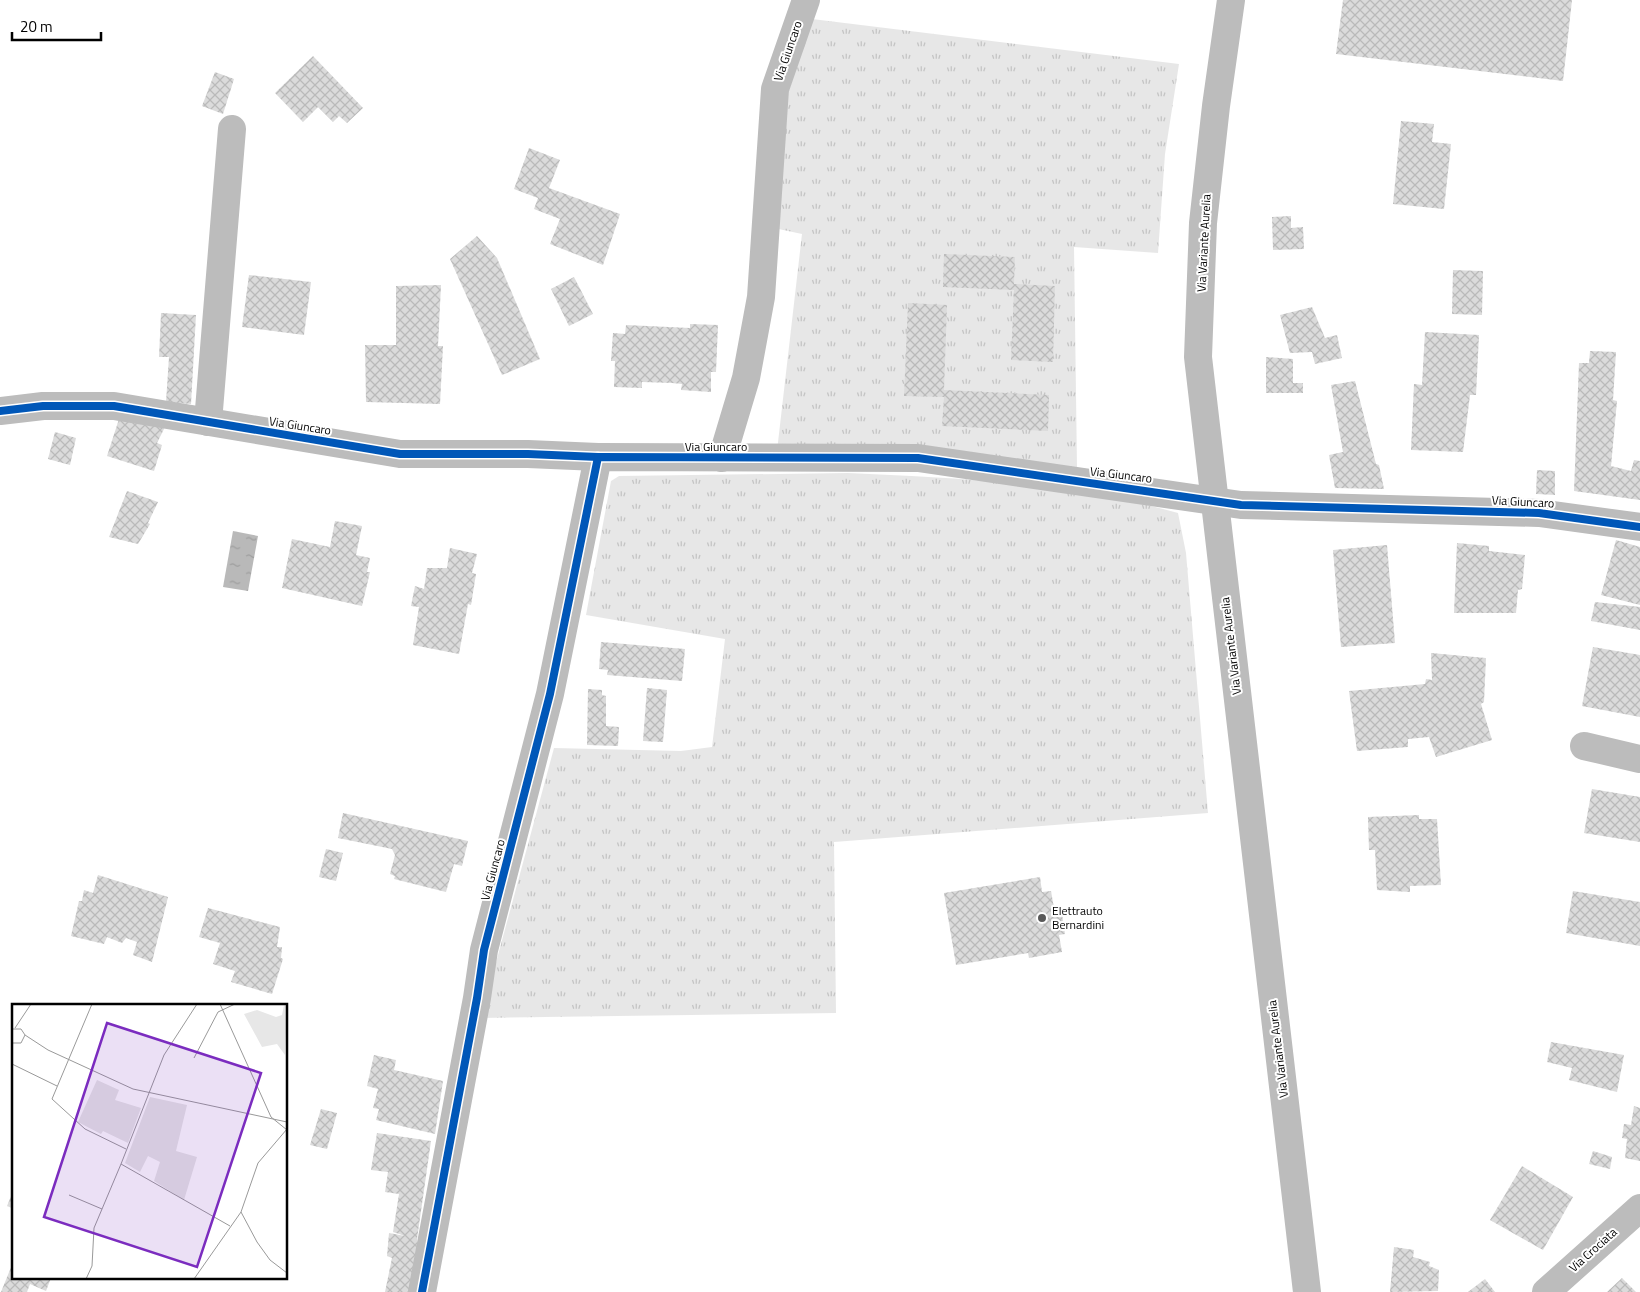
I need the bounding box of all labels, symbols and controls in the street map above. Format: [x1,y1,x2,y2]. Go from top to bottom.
scale bar [12,10,101,42]
text: 20 m [20,15,53,38]
street label: Via Giuncaro [768,18,807,84]
street label: Via Variante Aurelia [1191,194,1216,292]
street label: Via Giuncaro [268,411,333,440]
street label: Via Giuncaro [685,437,747,456]
street label: Via Giuncaro [1089,461,1153,488]
street label: Via Giuncaro [1491,490,1555,513]
street label: Via Variante Aurelia [1215,596,1246,696]
street label: Via Giuncaro [475,837,510,903]
place label: Elettrauto Bernardini [1052,901,1104,934]
marker: Elettrauto Bernardini [1036,912,1048,924]
street label: Via Variante Aurelia [1262,999,1293,1099]
inset map [12,1004,288,1280]
street label: Via Crociata [1564,1223,1621,1277]

